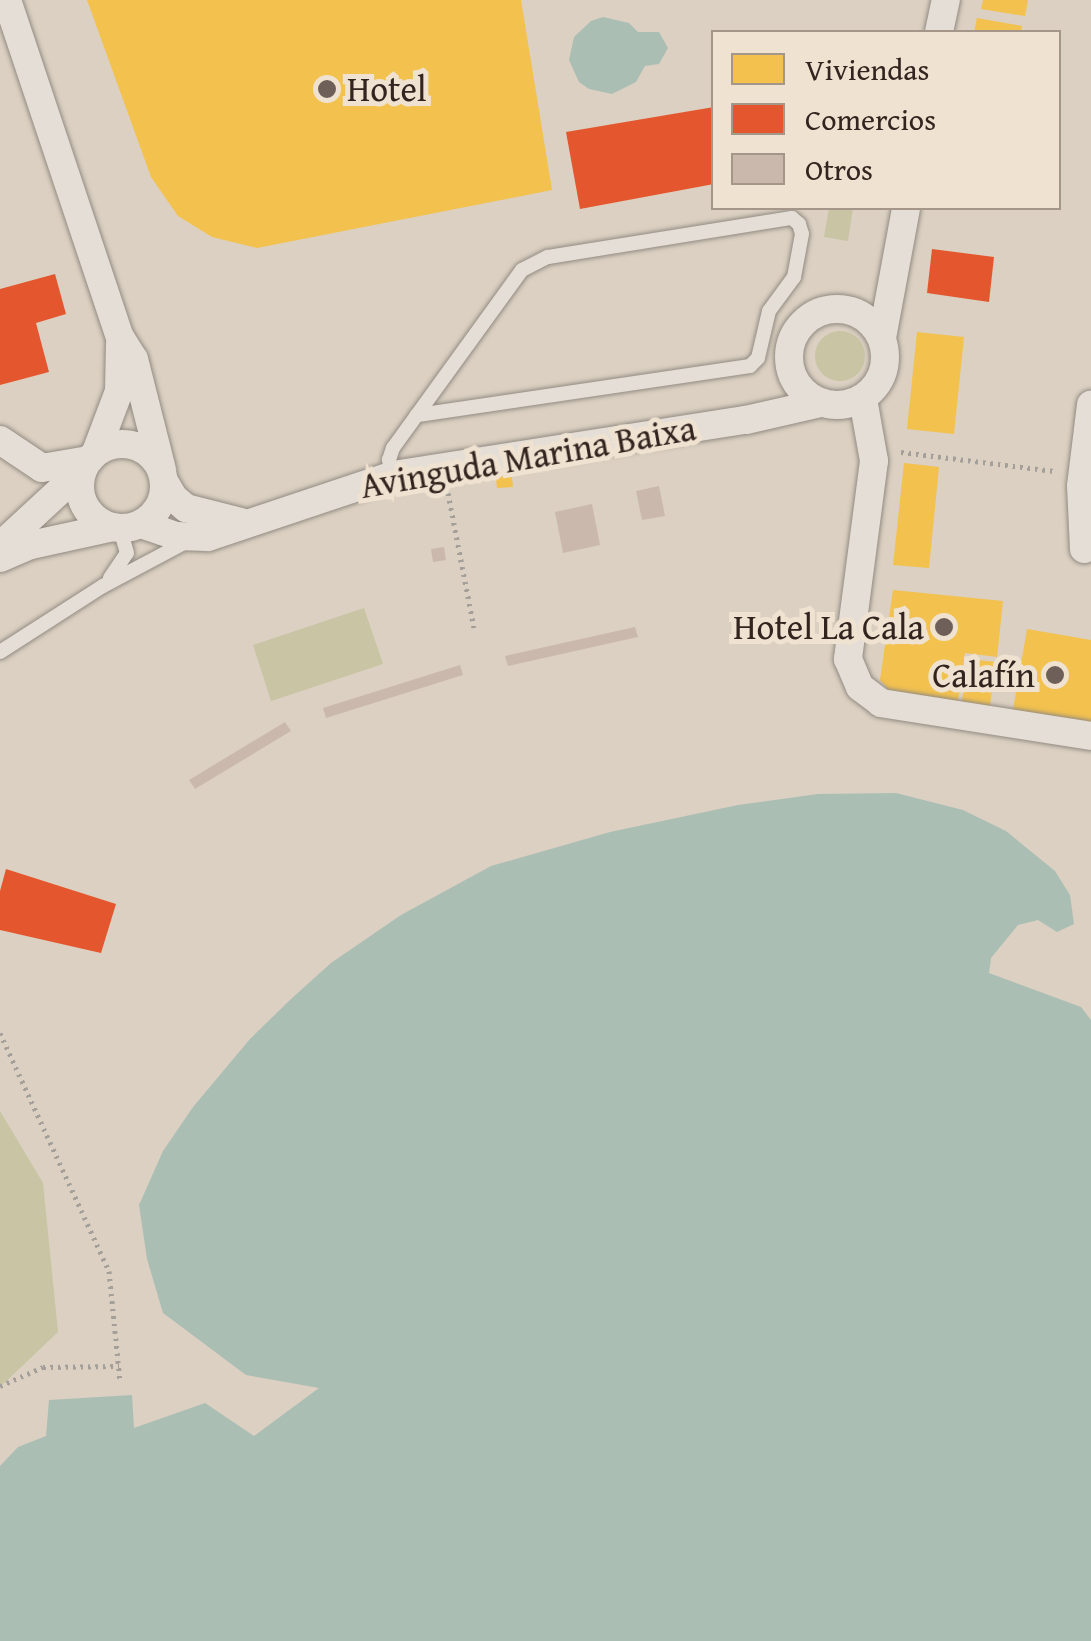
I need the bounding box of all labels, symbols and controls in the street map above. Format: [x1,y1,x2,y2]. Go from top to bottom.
legend [711,30,1061,210]
text: Viviendas [805,47,929,91]
place label: Hotel [347,68,427,110]
marker: Hotel [316,78,338,100]
text: Comercios [805,97,936,141]
text: Otros [805,147,873,191]
street label: Avinguda Marina Baixa [357,407,699,507]
place label: Hotel La Cala [733,606,924,648]
marker: Hotel La Cala [933,616,955,638]
place label: Calafín [932,654,1035,696]
marker: Calafín [1044,664,1066,686]

